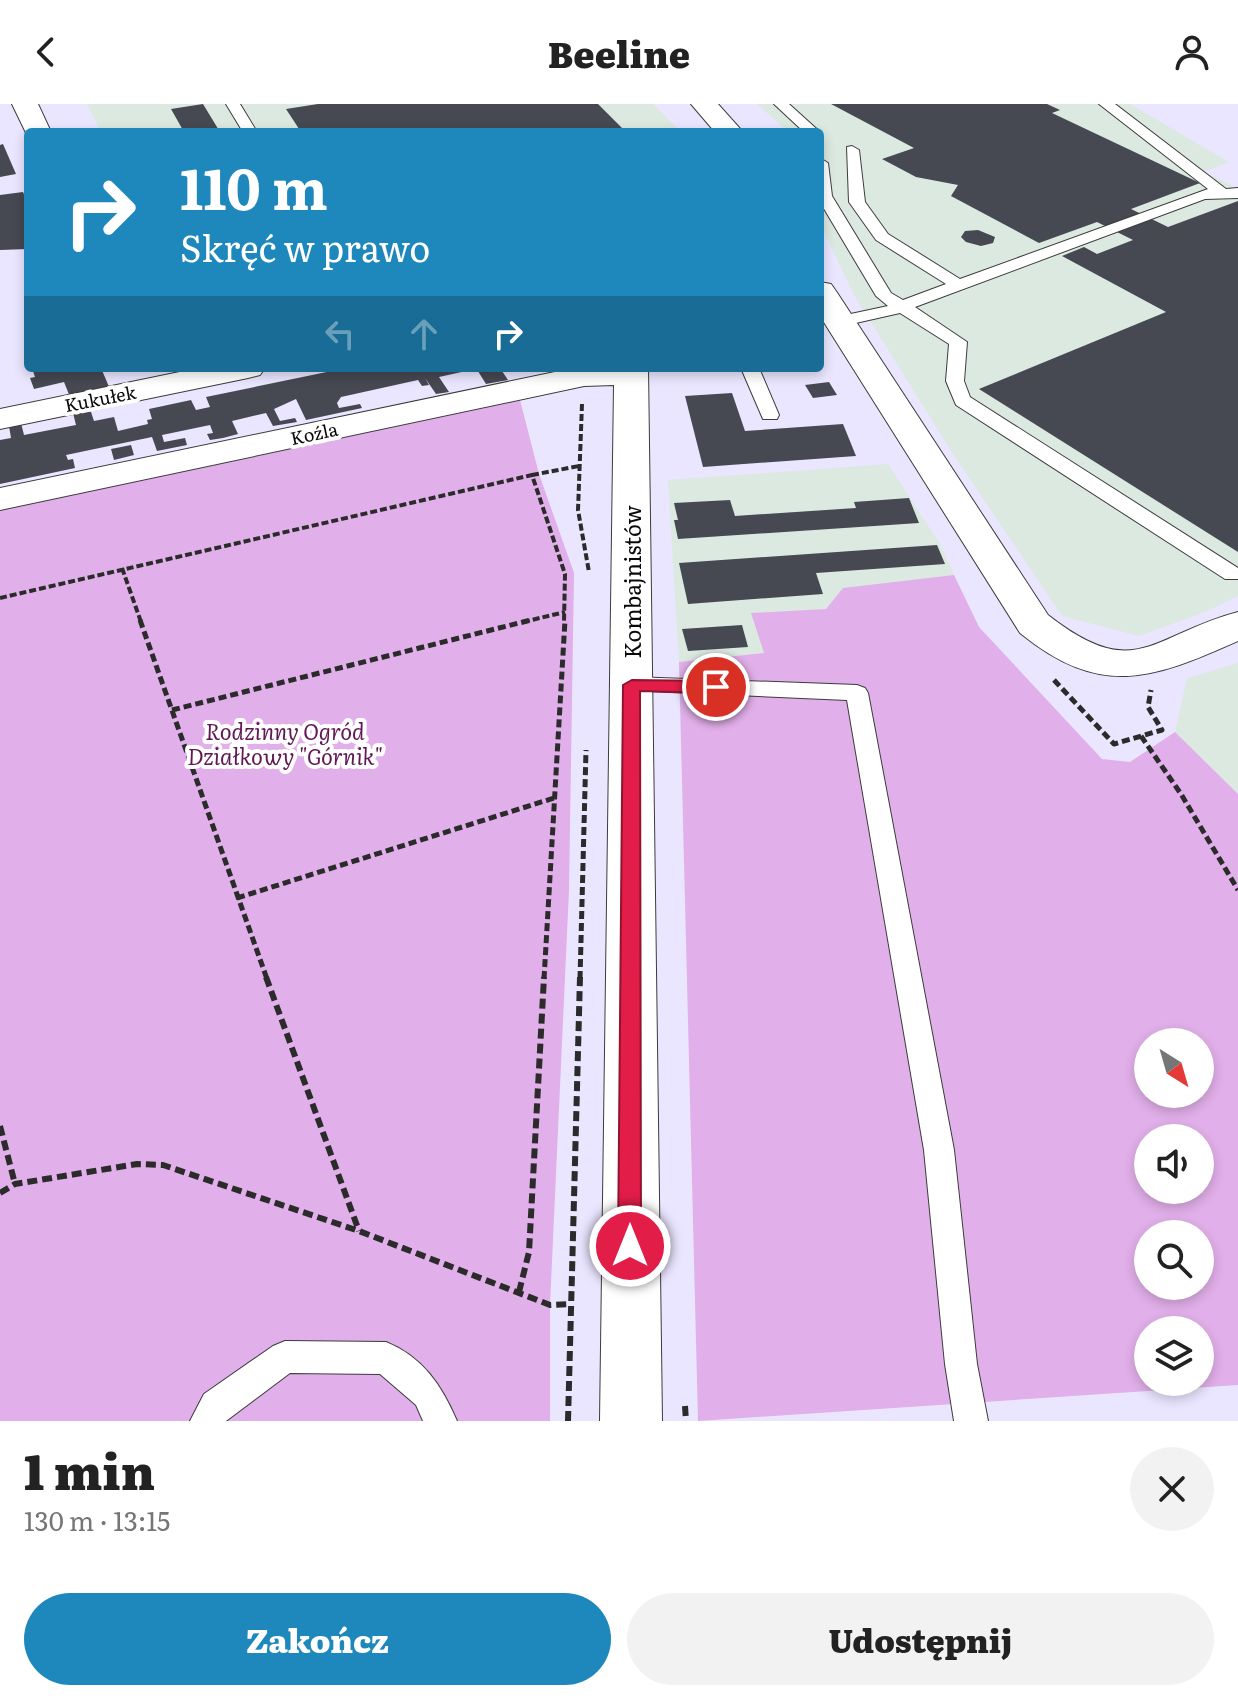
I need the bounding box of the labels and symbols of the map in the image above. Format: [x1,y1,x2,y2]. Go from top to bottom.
street label: Kukułek [62,378,139,418]
street label: Koźla [288,415,341,451]
street label: Kombajnistów [615,505,648,659]
pin [682,653,750,721]
park label: Rodzinny Ogród Działkowy "Górnik" [187,714,383,772]
north arrow [1134,1028,1214,1108]
position arrow [588,1204,672,1288]

